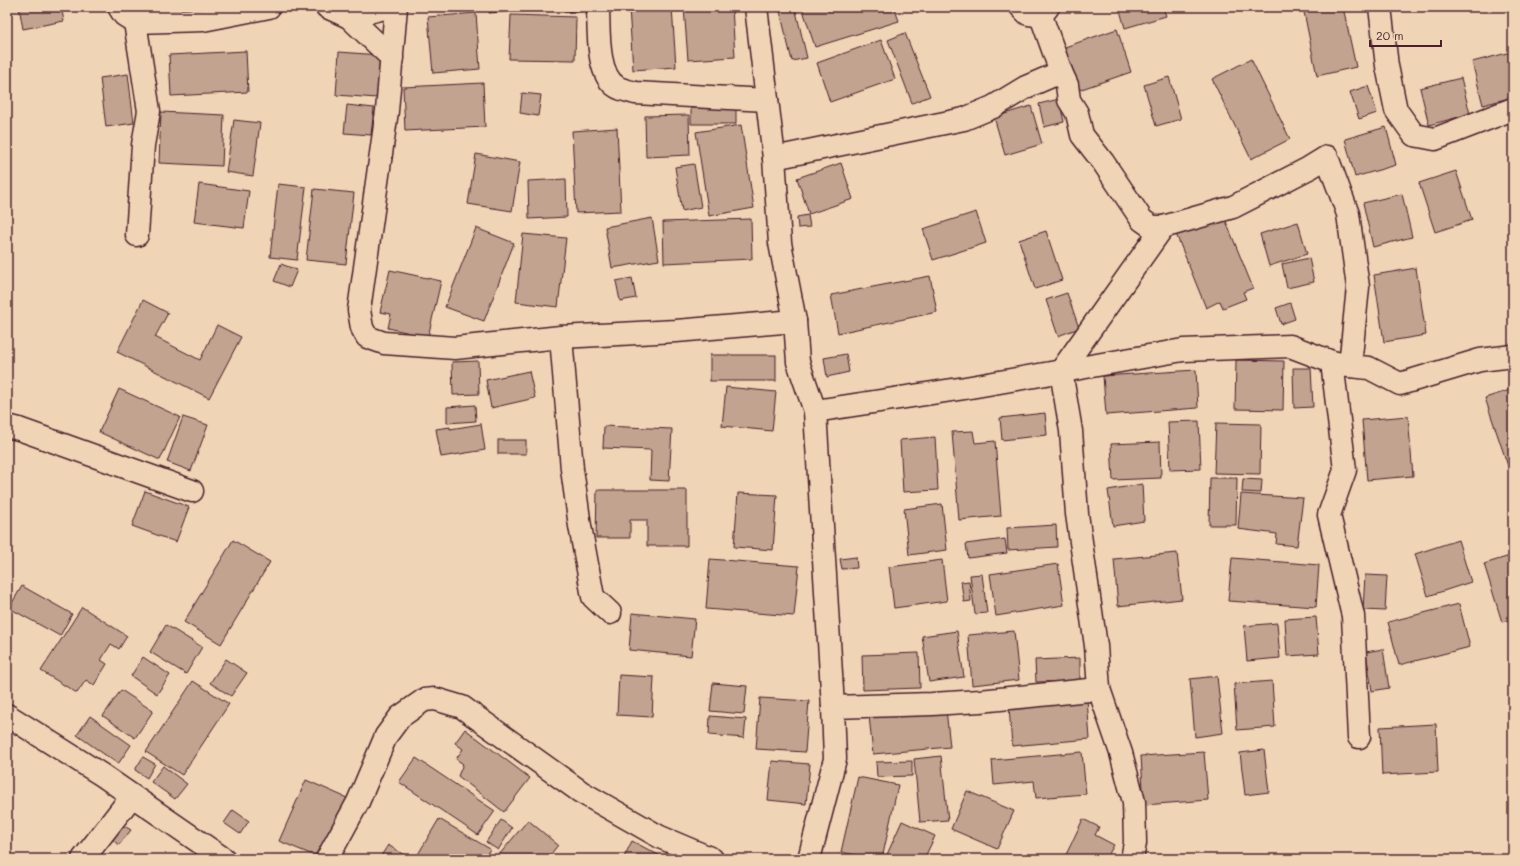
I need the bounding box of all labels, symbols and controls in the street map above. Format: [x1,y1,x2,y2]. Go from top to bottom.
scale bar [1370,22,1441,48]
text: 20 m [1376,27,1404,43]

